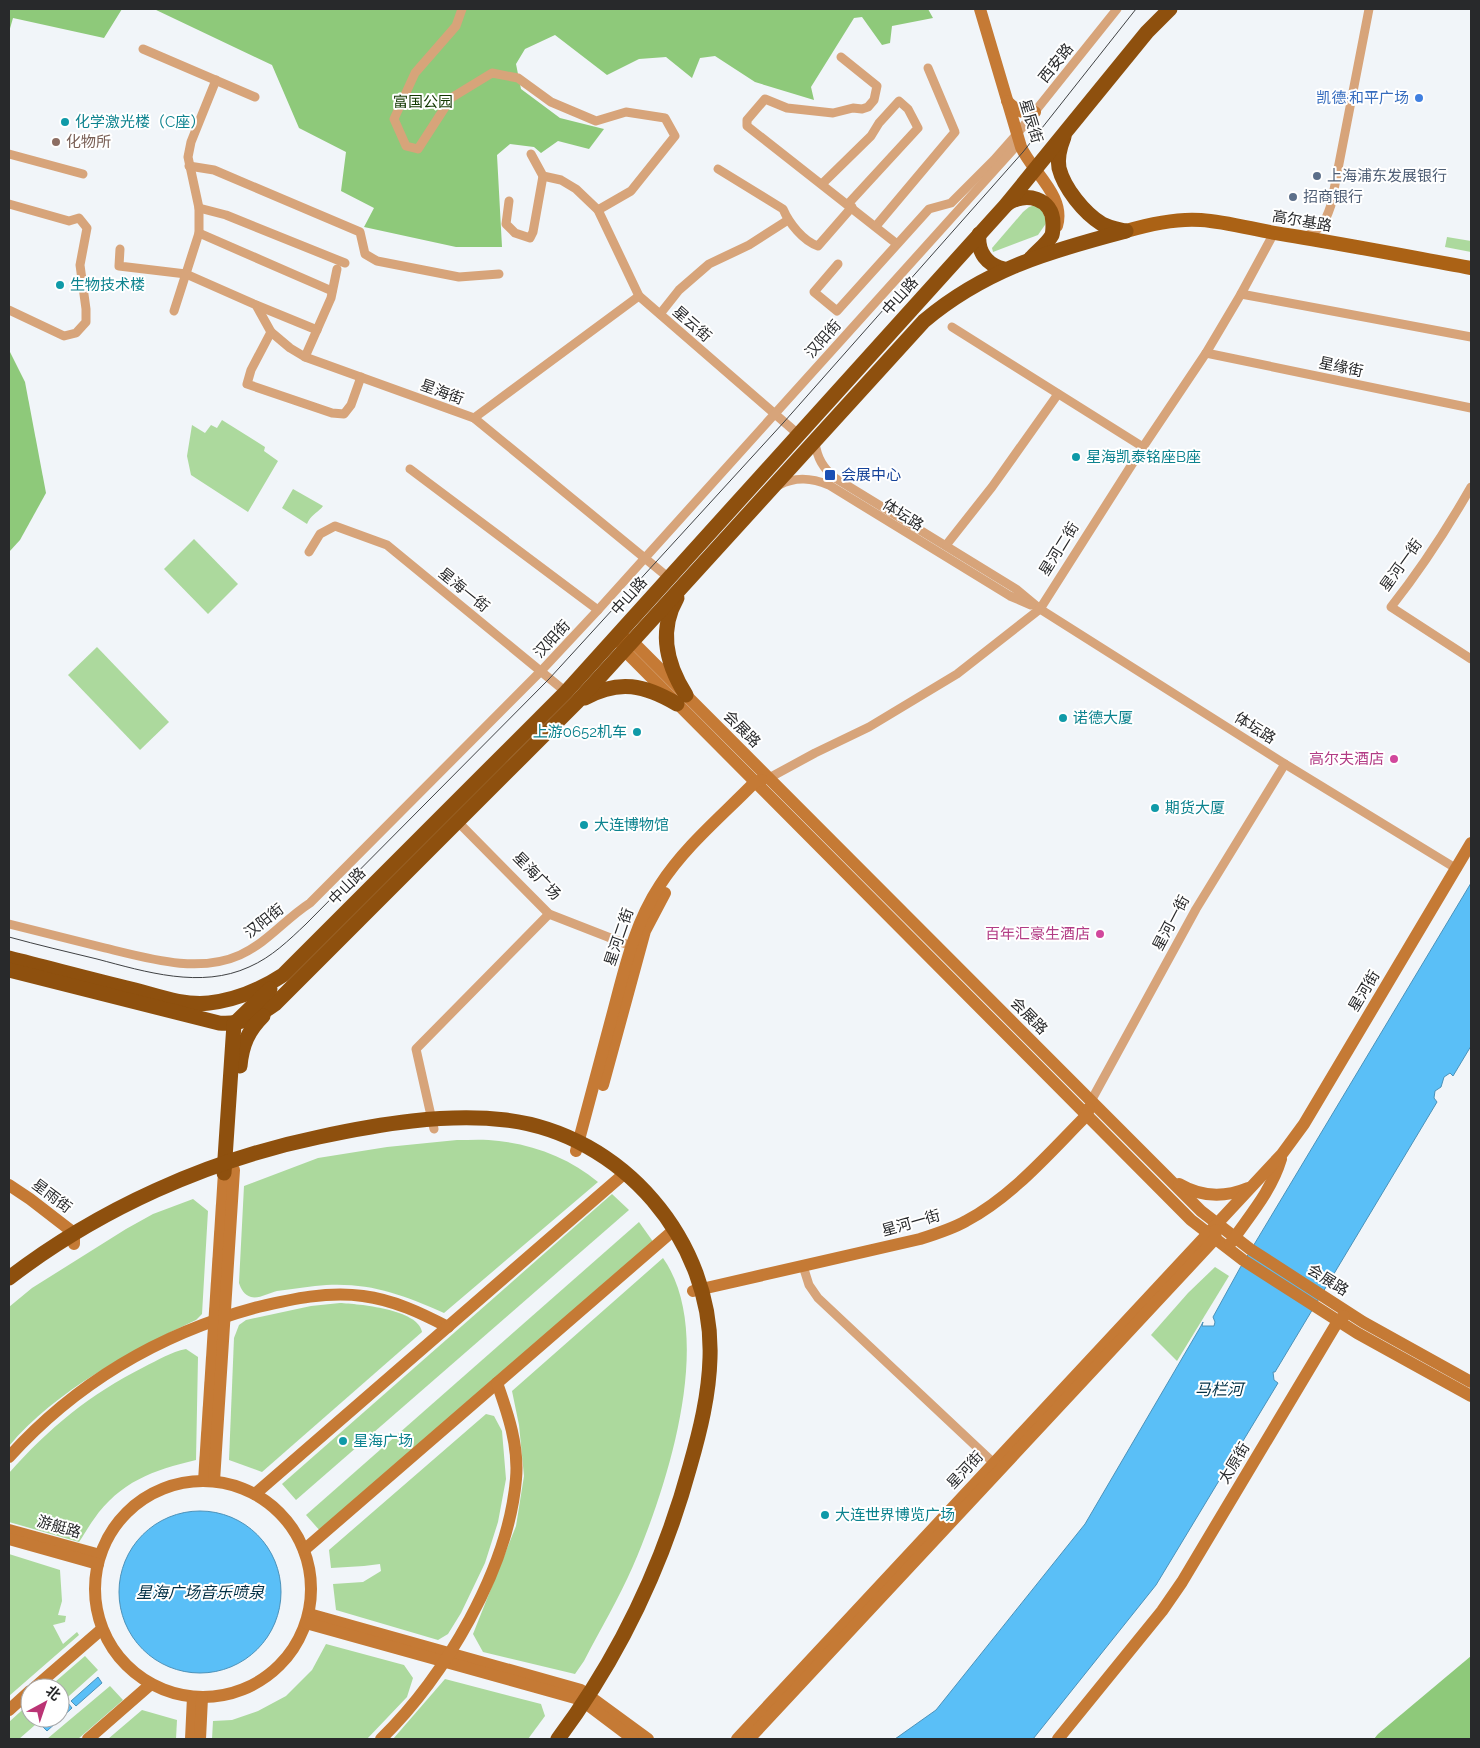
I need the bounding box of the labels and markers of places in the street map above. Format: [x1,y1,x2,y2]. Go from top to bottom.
place label: 凯德·和平广场 [1316,89,1409,107]
marker: 凯德·和平广场 [1413,92,1425,104]
place label: 化学激光楼（C座） [75,113,205,131]
marker: 化学激光楼（C座） [59,116,71,128]
place label: 化物所 [66,133,111,151]
marker: 化物所 [50,136,62,148]
place label: 上海浦东发展银行 [1327,167,1447,185]
marker: 上海浦东发展银行 [1311,170,1323,182]
place label: 招商银行 [1303,188,1363,206]
marker: 招商银行 [1287,191,1299,203]
place label: 生物技术楼 [70,276,145,294]
marker: 生物技术楼 [54,279,66,291]
place label: 星海凯泰铭座B座 [1086,448,1201,466]
marker: 星海凯泰铭座B座 [1070,451,1082,463]
place label: 会展中心 [841,466,901,484]
marker: 会展中心 [823,468,837,482]
place label: 诺德大厦 [1073,709,1133,727]
marker: 诺德大厦 [1057,712,1069,724]
place label: 上游0652机车 [533,723,627,741]
marker: 上游0652机车 [631,726,643,738]
place label: 高尔夫酒店 [1309,750,1384,768]
marker: 高尔夫酒店 [1388,753,1400,765]
place label: 期货大厦 [1165,799,1225,817]
marker: 期货大厦 [1149,802,1161,814]
place label: 大连博物馆 [594,816,669,834]
marker: 大连博物馆 [578,819,590,831]
place label: 百年汇豪生酒店 [985,925,1090,943]
marker: 百年汇豪生酒店 [1094,928,1106,940]
place label: 星海广场 [353,1432,413,1450]
marker: 星海广场 [337,1435,349,1447]
place label: 大连世界博览广场 [835,1506,955,1524]
marker: 大连世界博览广场 [819,1509,831,1521]

